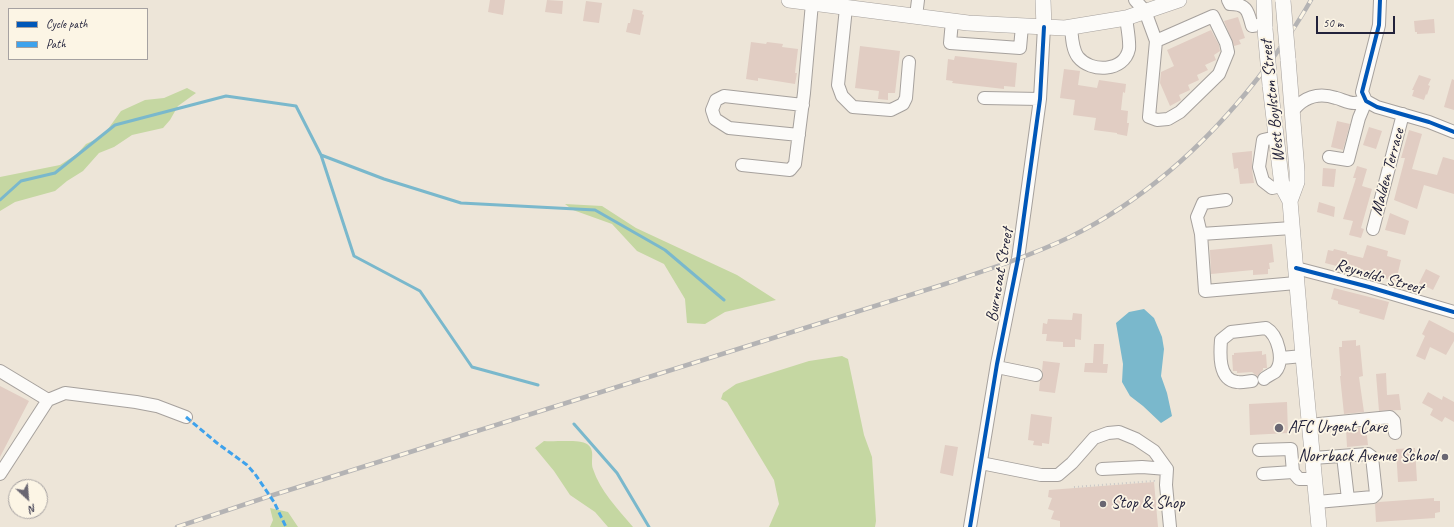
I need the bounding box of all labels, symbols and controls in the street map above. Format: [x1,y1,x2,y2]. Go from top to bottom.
legend [8,8,148,60]
scale bar [1318,8,1397,34]
text: 50 m [1323,15,1343,31]
text: Cycle path [46,16,88,32]
text: Path [46,36,66,52]
street label: West Boylston Street [1256,39,1290,163]
street label: Malden Terrace [1367,126,1409,218]
street label: Burncoat Street [982,226,1018,324]
street label: Reynolds Street [1333,255,1425,299]
place label: AFC Urgent Care [1288,418,1387,438]
marker: AFC Urgent Care [1273,422,1285,434]
place label: Norrback Avenue School [1298,447,1437,467]
marker: Norrback Avenue School [1440,452,1450,462]
north arrow [8,479,48,519]
place label: Stop & Shop [1111,494,1184,514]
marker: Stop & Shop [1098,499,1108,509]
text: N [27,501,39,517]

